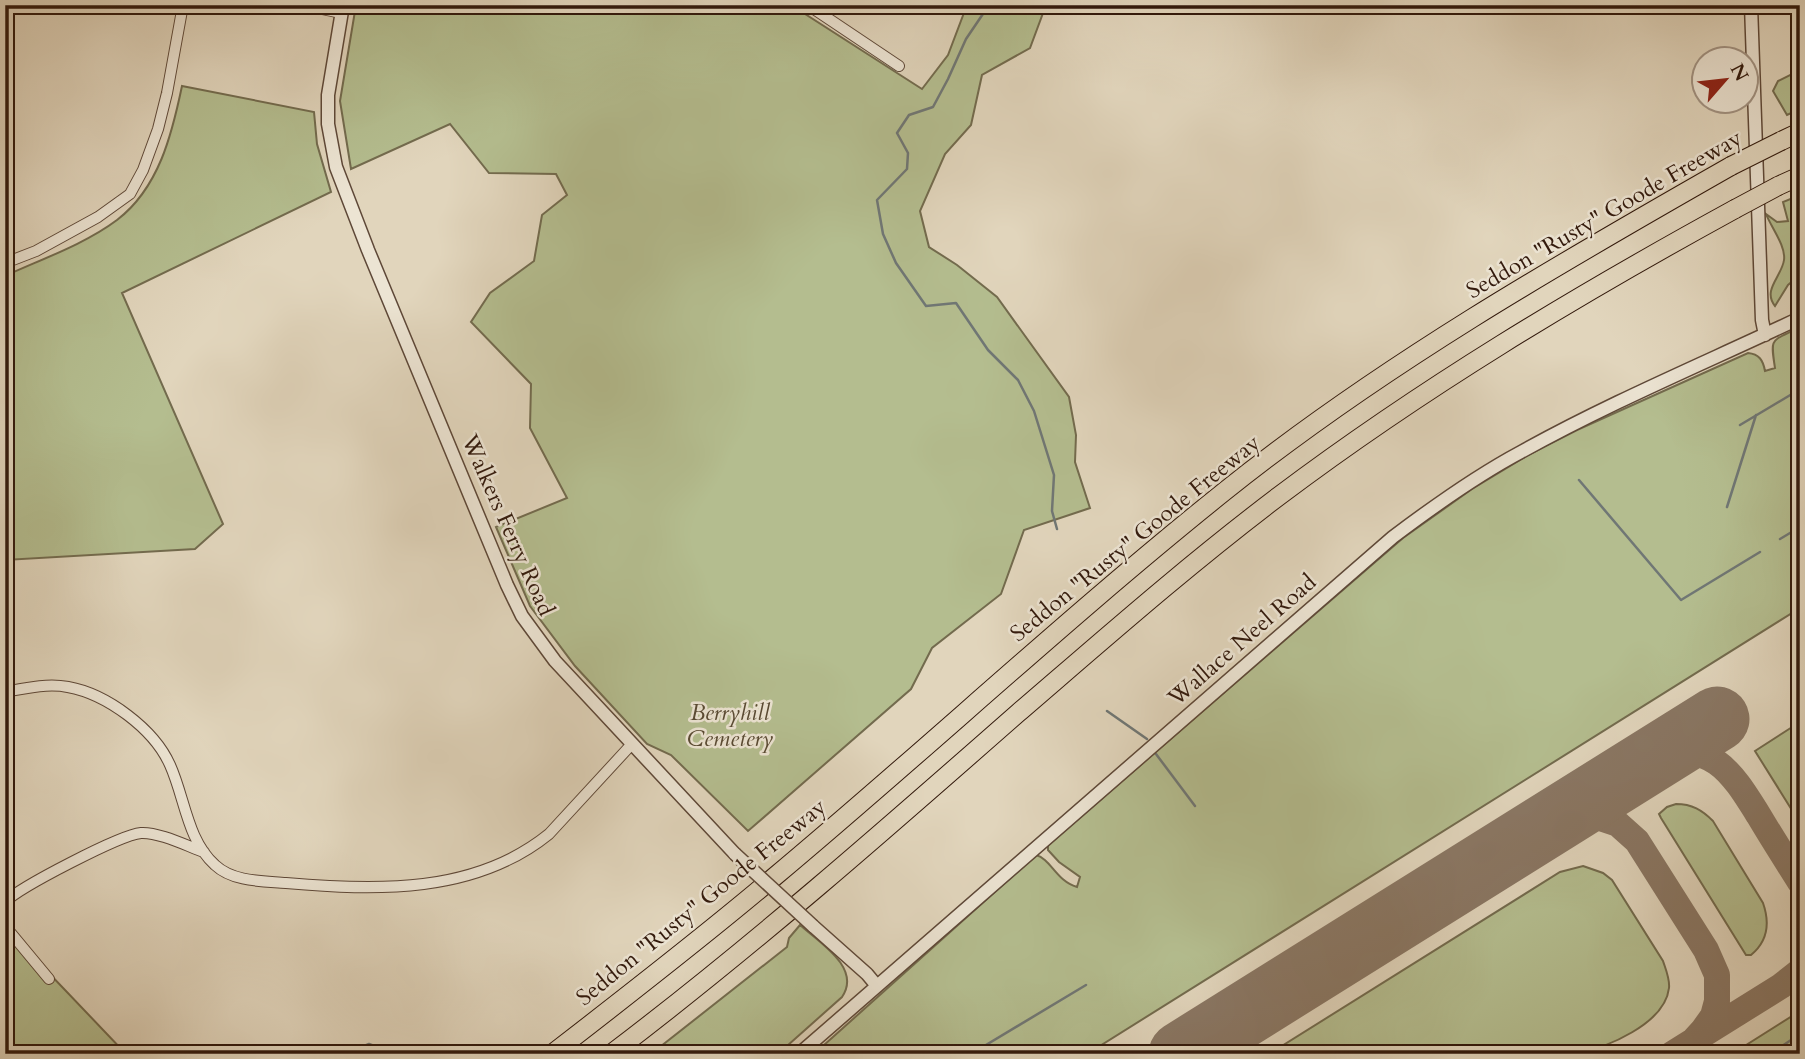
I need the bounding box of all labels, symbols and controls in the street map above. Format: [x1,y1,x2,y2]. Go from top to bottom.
north arrow [1689,46,1759,116]
text: N [1724,59,1755,86]
street label: Seddon "Rusty" Goode Freeway [1460,122,1748,306]
street label: Seddon "Rusty" Goode Freeway [1003,427,1267,649]
street label: Walkers Ferry Road [454,429,562,621]
street label: Wallace Neel Road [1160,566,1323,714]
park label: Berryhill Cemetery [687,697,773,754]
street label: Seddon "Rusty" Goode Freeway [569,791,833,1013]

